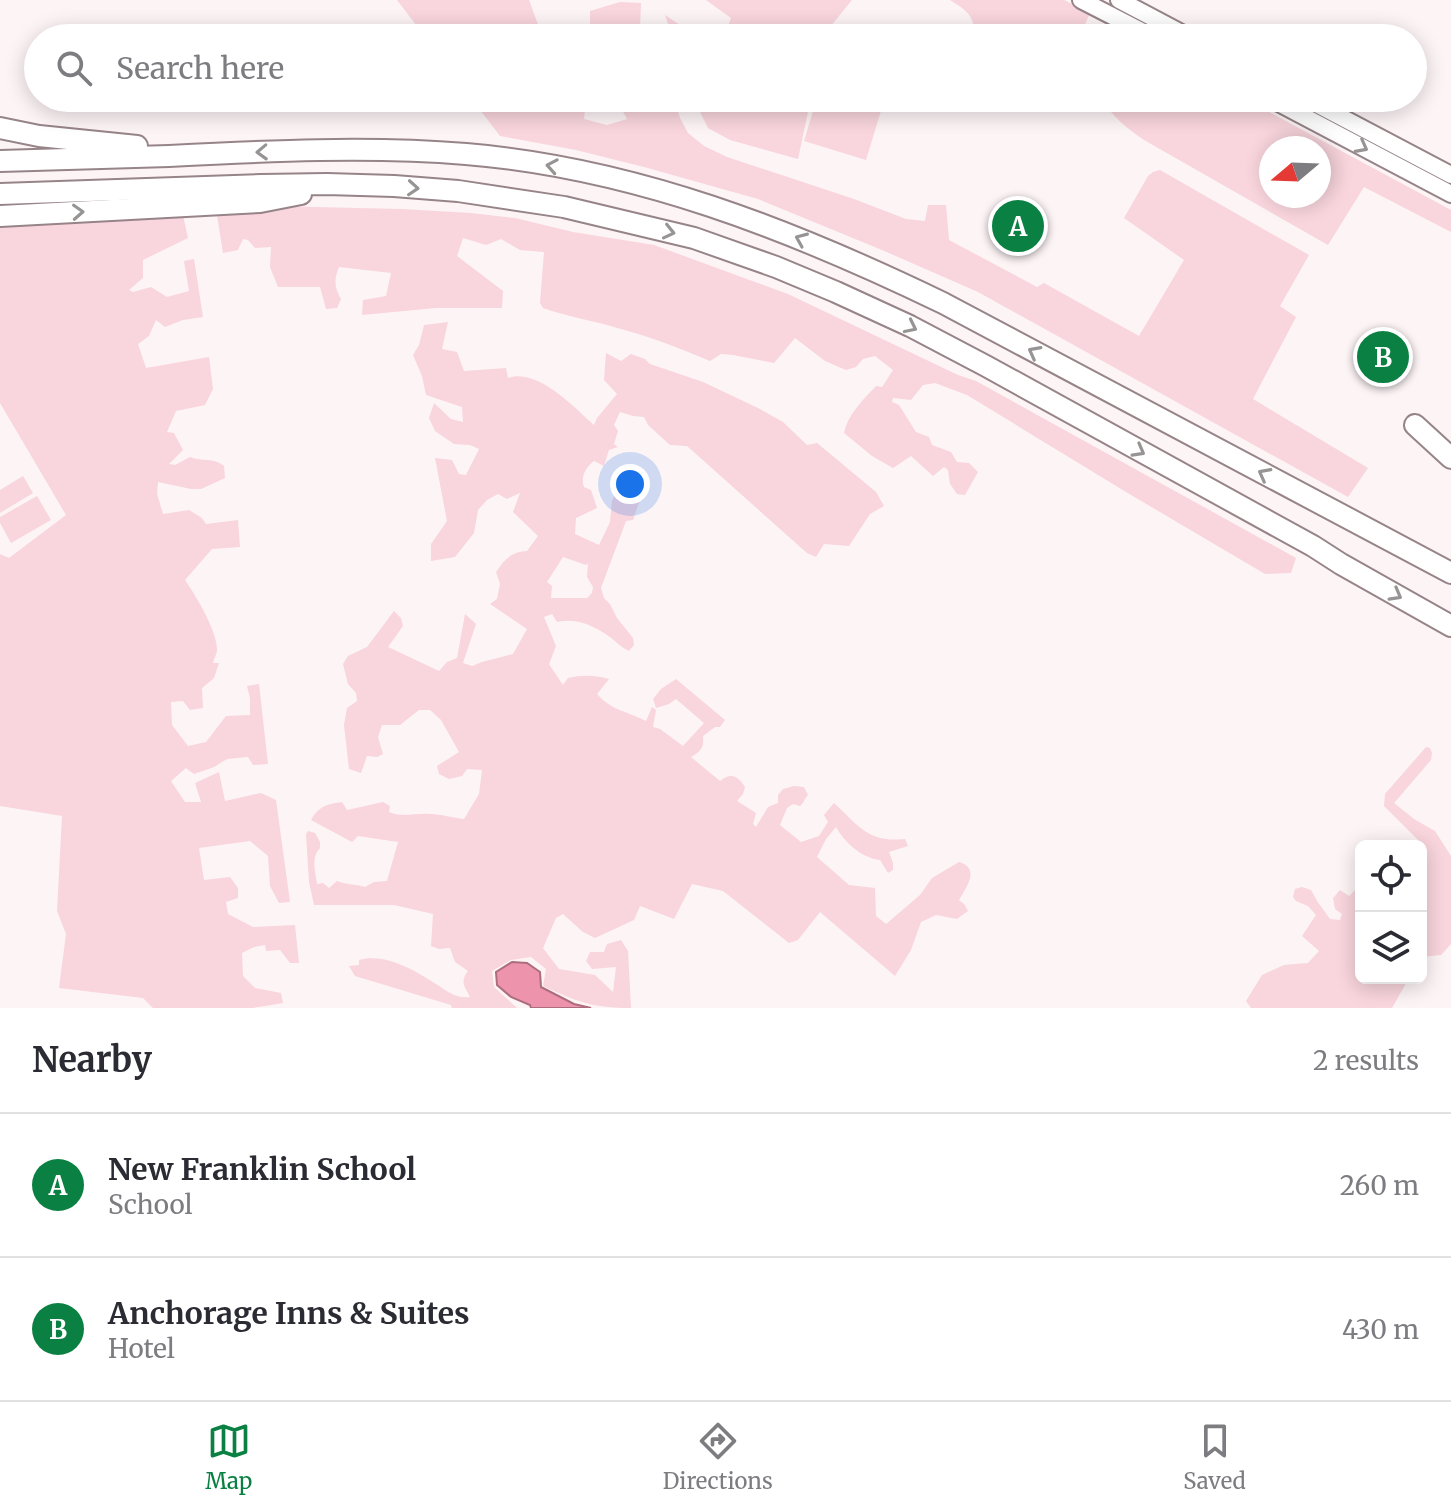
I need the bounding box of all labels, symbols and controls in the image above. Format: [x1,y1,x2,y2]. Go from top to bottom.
search box [24,24,1427,112]
icon: search [52,46,96,90]
text: Search here [116,49,284,87]
north arrow [1259,136,1331,208]
one-way arrow [1354,138,1369,153]
one-way arrow [255,143,268,160]
one-way arrow [545,159,558,176]
one-way arrow [407,179,420,196]
pin: A [992,196,1044,256]
one-way arrow [72,204,85,221]
one-way arrow [662,223,676,240]
one-way arrow [795,232,809,249]
one-way arrow [902,317,917,333]
pin: B [1357,327,1409,387]
one-way arrow [1028,347,1043,362]
one-way arrow [1131,441,1146,456]
your location [610,464,650,504]
one-way arrow [1258,468,1273,483]
one-way arrow [1387,585,1402,601]
map controls [1355,840,1427,984]
button: locate [1355,840,1427,912]
button: layers [1355,912,1427,984]
text: Nearby [32,1039,152,1081]
text: 2 results [1313,1044,1419,1077]
text: New Franklin School [108,1150,416,1188]
text: A [49,1169,67,1202]
text: 260 m [1340,1169,1419,1202]
text: School [108,1188,193,1221]
text: Anchorage Inns & Suites [108,1294,470,1332]
text: B [49,1313,67,1346]
text: 430 m [1342,1313,1419,1346]
text: Hotel [108,1332,175,1365]
tab: Map [205,1419,252,1495]
tab: Directions [663,1419,773,1495]
tab: Saved [1183,1419,1246,1495]

